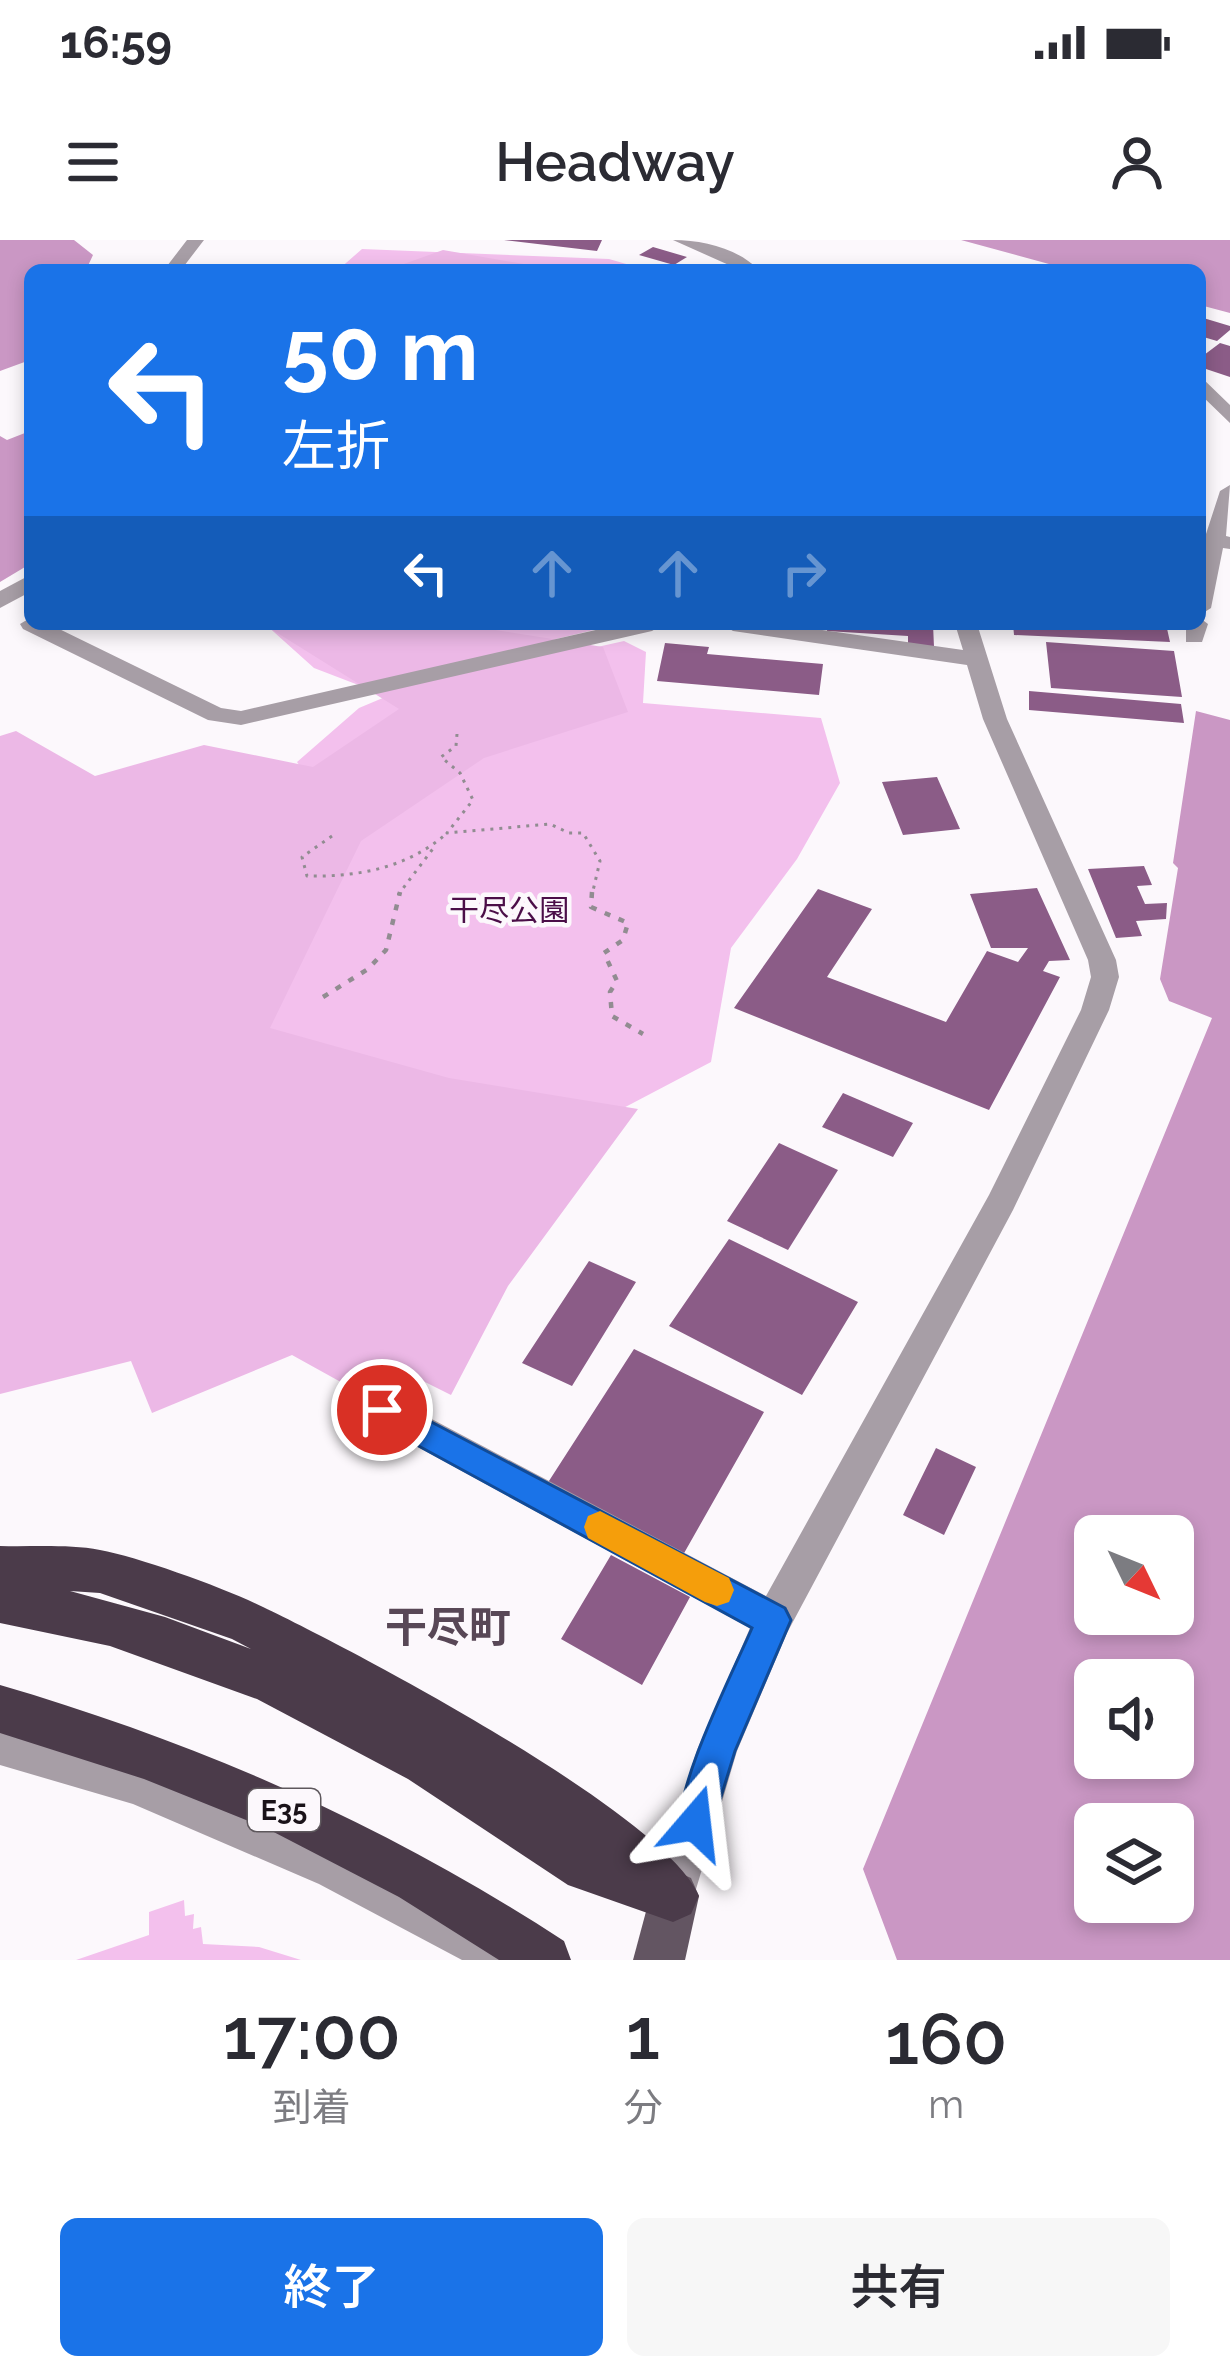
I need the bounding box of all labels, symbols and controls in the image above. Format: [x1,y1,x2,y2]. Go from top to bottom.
text: 16:59 [60,16,172,69]
icon: menu [60,129,126,195]
icon: person [1104,129,1170,195]
text: Headway [495,130,735,194]
text: 50 m [282,301,478,400]
icon: left [84,312,240,468]
text: 左折 [282,414,390,478]
icon: left [393,540,459,606]
icon: ahead [519,540,585,606]
icon: ahead [645,540,711,606]
icon: right [771,540,837,606]
park label: 干尽公園 [449,893,569,928]
pin [331,1359,433,1461]
icon: arrive [349,1377,415,1443]
north arrow [1074,1515,1194,1635]
map controls [1074,1515,1194,1923]
district label: 干尽町 [385,1603,511,1652]
button: sound [1074,1659,1194,1779]
position arrow [632,1760,758,1886]
road number: E35 [248,1789,320,1831]
button: layers [1074,1803,1194,1923]
text: 17:00 [223,1991,401,2076]
text: 1 [626,1991,660,2076]
text: 160 [885,1996,1007,2081]
text: m [928,2081,964,2127]
text: 到着 [273,2084,351,2130]
text: 分 [624,2084,663,2130]
button: 終了 [60,2218,603,2356]
button: 共有 [627,2218,1170,2356]

